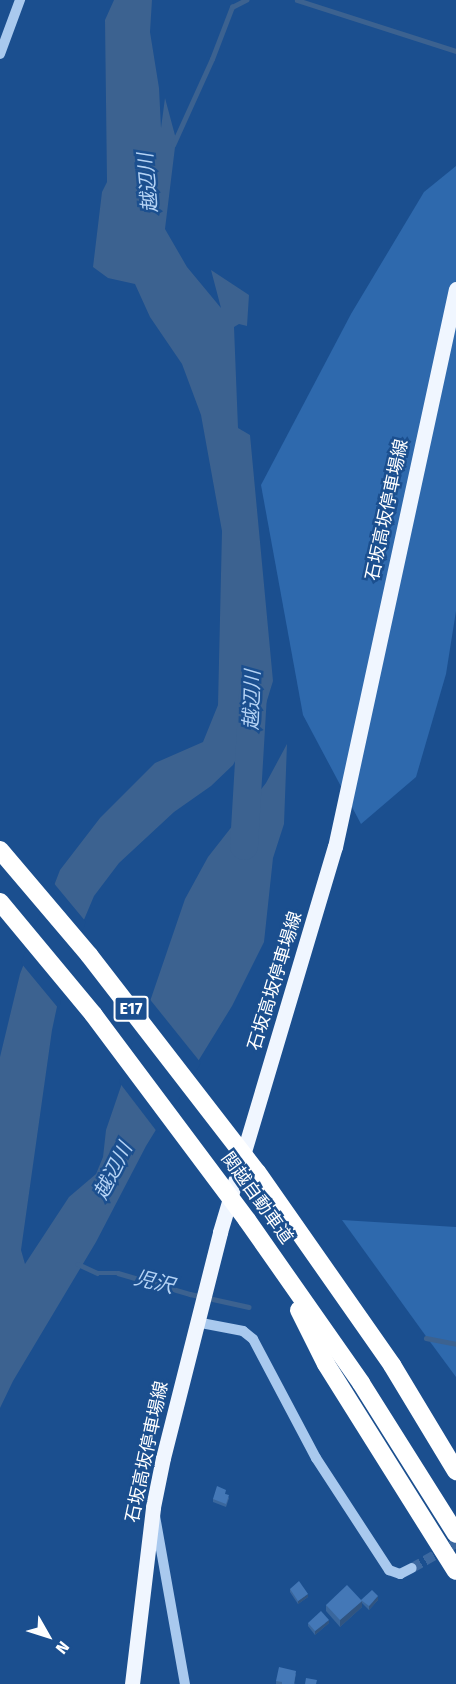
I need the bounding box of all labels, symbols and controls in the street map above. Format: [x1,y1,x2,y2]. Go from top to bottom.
water label: 越辺川 [133,152,163,214]
street label: 石坂高坂停車場線 [361,437,413,583]
water label: 越辺川 [239,670,265,730]
street label: 石坂高坂停車場線 [244,909,306,1053]
road number: E17 [113,996,149,1022]
water label: 越辺川 [89,1139,137,1203]
street label: 関越自動車道 [217,1148,297,1248]
water label: 児沢 [132,1266,176,1298]
street label: 石坂高坂停車場線 [121,1379,173,1525]
north arrow [18,1606,78,1666]
text: N [52,1638,73,1658]

